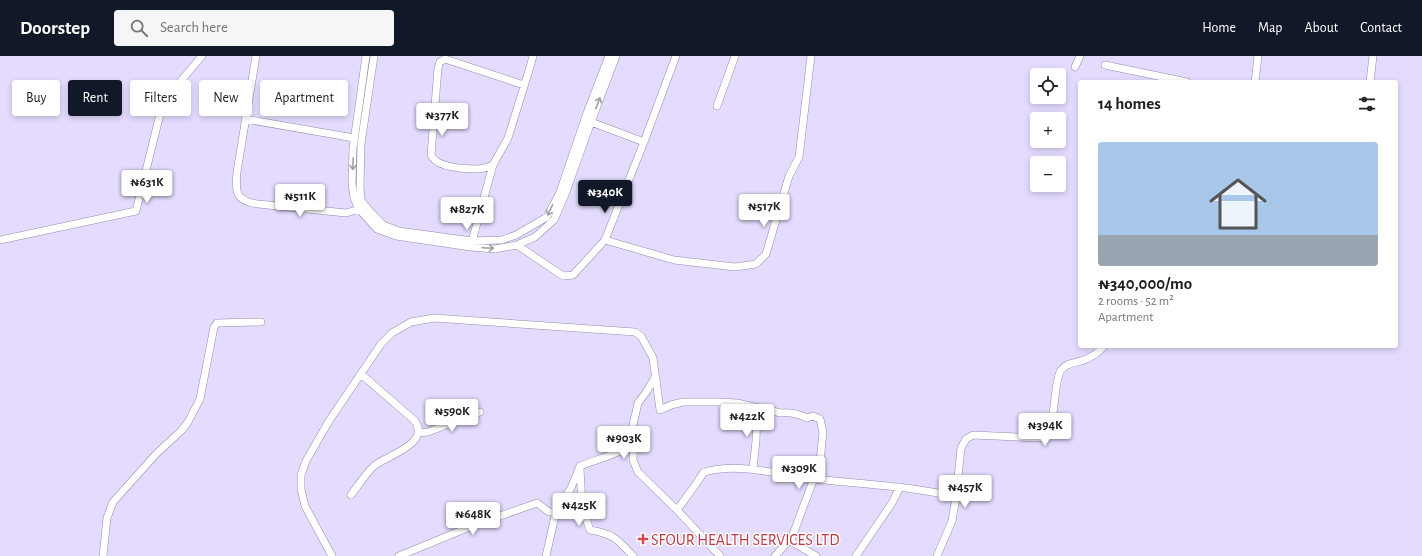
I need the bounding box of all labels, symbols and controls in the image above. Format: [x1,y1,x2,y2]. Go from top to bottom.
search box [114,10,394,46]
icon: search [128,17,150,39]
text: Doorstep [20,19,90,38]
text: Search here [160,20,228,35]
text: Home [1202,21,1236,35]
text: Map [1258,21,1282,35]
text: About [1304,21,1338,35]
text: Contact [1360,21,1402,35]
map controls [1030,68,1066,192]
button: locate [1030,68,1066,104]
chip: Buy [12,80,60,116]
chip: Rent [68,80,122,116]
chip: Filters [130,80,191,116]
chip: New [199,80,252,116]
chip: Apartment [260,80,348,116]
icon: filters [1356,93,1378,115]
text: 14 homes [1098,95,1161,112]
one-way arrow [594,97,602,109]
pin: ₦377K [414,103,470,137]
text: ₦377K [425,109,459,122]
button: + [1030,112,1066,148]
button: − [1030,156,1066,192]
one-way arrow [349,157,357,170]
icon: home [1202,168,1274,240]
pin: ₦631K [119,170,175,204]
text: ₦631K [130,176,164,189]
pin: ₦340K [577,180,633,214]
pin: ₦511K [272,184,328,218]
text: ₦340K [587,186,623,199]
text: ₦511K [284,190,316,203]
pin: ₦517K [736,194,792,228]
pin: ₦827K [439,197,495,231]
text: ₦517K [748,200,780,213]
text: ₦827K [450,203,484,216]
one-way arrow [546,204,553,216]
one-way arrow [481,245,494,252]
text: ₦340,000/mo [1098,275,1192,292]
text: 2 rooms · 52 m² [1098,295,1174,308]
text: Apartment [1098,311,1153,324]
pin: ₦590K [424,399,480,433]
pin: ₦422K [719,404,775,438]
text: ₦590K [434,405,470,418]
text: ₦422K [729,410,765,423]
pin: ₦394K [1017,413,1073,447]
text: ₦394K [1027,419,1063,432]
pin: ₦903K [596,426,652,460]
text: ₦903K [606,432,642,445]
pin: ₦309K [771,456,827,490]
text: ₦309K [781,462,817,475]
pin: ₦457K [937,475,993,509]
text: ₦457K [948,481,982,494]
pin: ₦425K [551,493,607,527]
text: ₦425K [561,499,597,512]
pin: ₦648K [445,502,501,536]
text: ₦648K [455,508,491,521]
place label: SFOUR HEALTH SERVICES LTD [651,532,839,548]
marker: SFOUR HEALTH SERVICES LTD [638,534,648,544]

